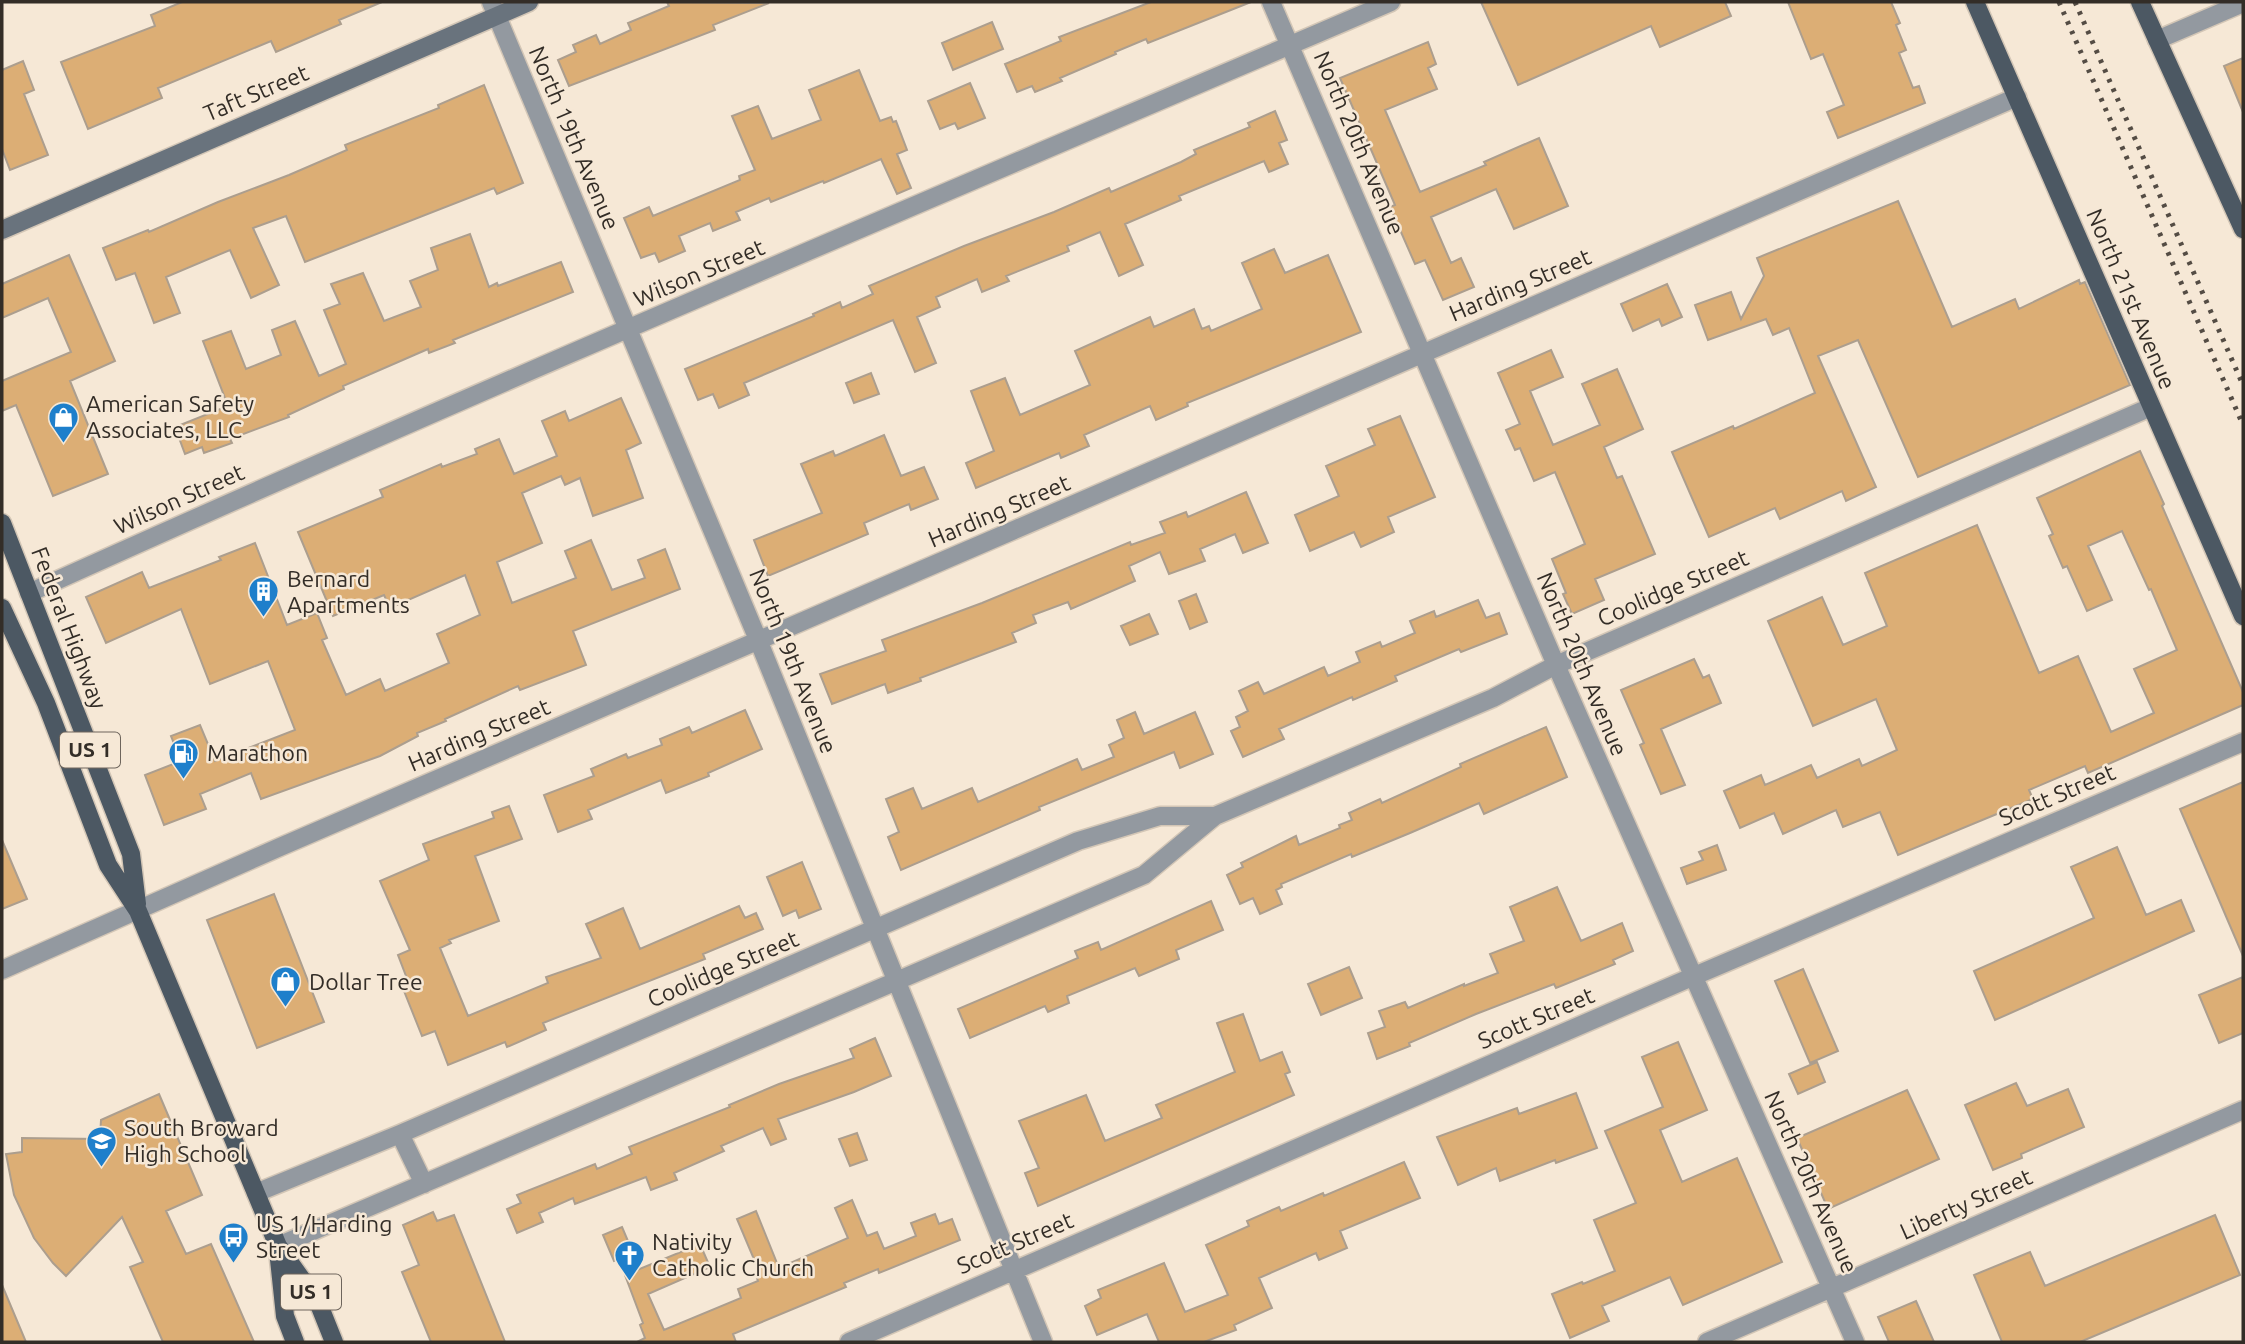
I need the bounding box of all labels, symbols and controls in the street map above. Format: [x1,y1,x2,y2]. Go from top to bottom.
street label: North 19th Avenue [524,42,624,233]
street label: North 20th Avenue [1309,47,1409,238]
street label: Taft Street [200,59,312,126]
street label: North 21st Avenue [2082,205,2181,393]
street label: Wilson Street [630,234,768,311]
street label: Harding Street [1445,243,1594,326]
place label: American Safety Associates, LLC [86,391,254,442]
shop icon: American Safety Associates, LLC [46,400,80,444]
street label: Wilson Street [110,459,248,538]
street label: Harding Street [924,469,1073,552]
street label: Federal Highway [27,543,112,712]
street label: Coolidge Street [1594,544,1752,631]
street label: North 19th Avenue [745,565,842,757]
place label: Bernard Apartments [287,566,410,617]
street label: North 20th Avenue [1532,568,1632,759]
building icon: Bernard Apartments [247,575,281,619]
street label: Harding Street [404,693,553,776]
road number: US 1 [60,732,120,768]
fuel station icon: Marathon [167,736,201,780]
place label: Marathon [207,740,308,765]
street label: Scott Street [1995,759,2119,830]
street label: Coolidge Street [644,925,802,1012]
shop icon: Dollar Tree [269,965,303,1009]
place label: Dollar Tree [309,969,423,994]
street label: Scott Street [1474,982,1598,1053]
street label: North 20th Avenue [1760,1087,1863,1277]
place label: South Broward High School [124,1115,279,1166]
school or university icon: South Broward High School [84,1124,118,1168]
street label: Liberty Street [1896,1163,2036,1244]
street label: Scott Street [953,1207,1077,1278]
place label: US 1/Harding Street [256,1211,392,1262]
bus stop icon: US 1/Harding Street [216,1220,250,1264]
place label: Nativity Catholic Church [652,1229,814,1280]
church icon: Nativity Catholic Church [612,1238,646,1282]
road number: US 1 [281,1274,341,1310]

